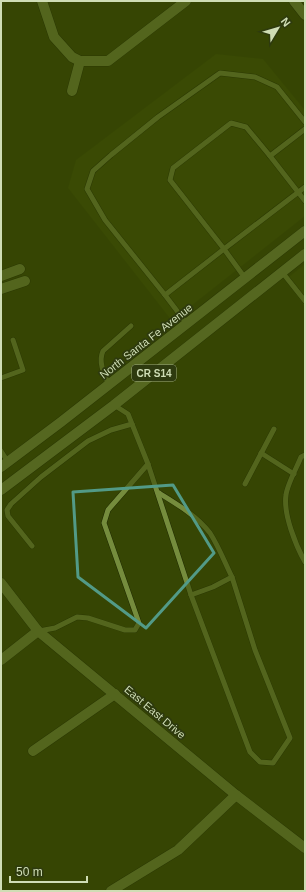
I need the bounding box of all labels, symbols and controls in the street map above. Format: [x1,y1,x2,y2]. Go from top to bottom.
north arrow [258,8,298,48]
text: N [279,15,293,29]
street label: North Santa Fe Avenue [97,301,195,381]
road number: CR S14 [132,365,176,381]
street label: East East Drive [122,683,188,741]
scale bar [10,858,87,884]
text: 50 m [16,865,43,879]

